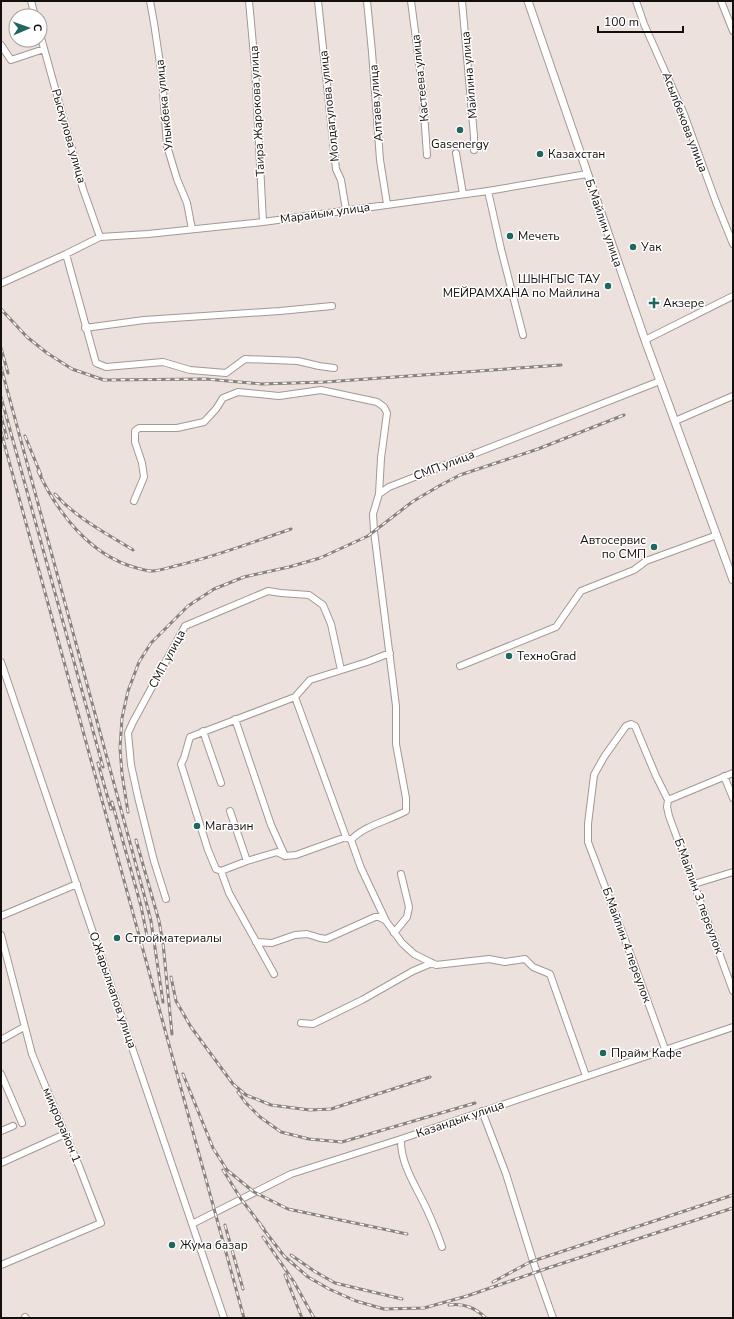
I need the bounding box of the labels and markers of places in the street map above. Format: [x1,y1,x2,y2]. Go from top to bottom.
marker: Gasenergy [455,125,465,135]
place label: Gasenergy [431,136,490,152]
place label: Казахстан [548,146,605,162]
marker: Казахстан [535,149,545,159]
place label: Мечеть [518,228,560,244]
marker: Мечеть [505,231,515,241]
place label: Уак [640,239,662,255]
marker: Уак [628,242,638,252]
place label: ШЫНГЫС ТАУ МЕЙРАМХАНА по Майлина [443,271,600,301]
marker: ШЫНГЫС ТАУ МЕЙРАМХАНА по Майлина [603,281,613,291]
place label: Акзере [663,295,704,311]
marker: Акзере [648,297,660,309]
place label: Автосервис по СМП [580,532,646,562]
marker: Автосервис по СМП [649,542,659,552]
place label: ТехноGrad [517,648,576,664]
marker: ТехноGrad [504,651,514,661]
place label: Магазин [205,818,253,834]
marker: Магазин [192,821,202,831]
place label: Стройматериалы [125,930,222,946]
marker: Стройматериалы [112,933,122,943]
place label: Прайм Кафе [611,1045,682,1061]
marker: Прайм Кафе [598,1048,608,1058]
place label: Жума базар [180,1237,248,1253]
marker: Жума базар [167,1240,177,1250]

